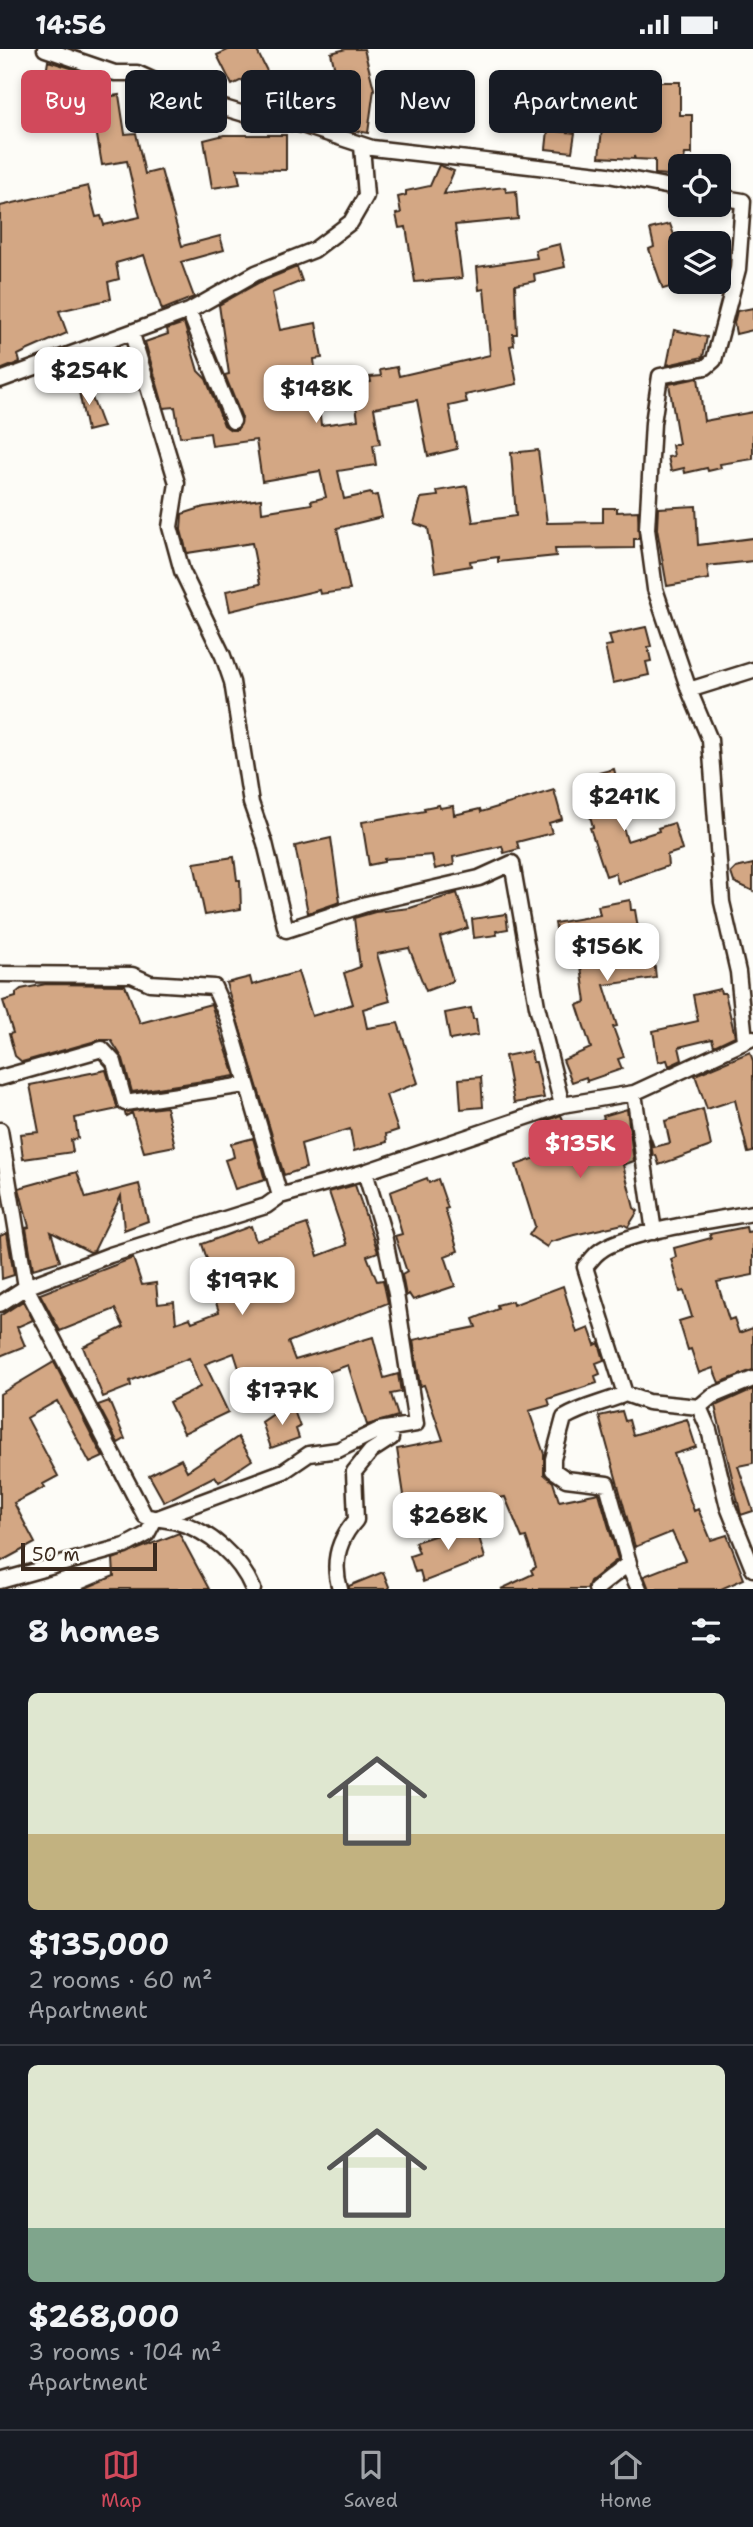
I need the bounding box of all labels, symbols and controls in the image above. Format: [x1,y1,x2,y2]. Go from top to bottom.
text: 14:56 [35,7,106,42]
chip: Buy [21,70,111,133]
chip: Rent [125,70,227,133]
chip: Filters [241,70,361,133]
chip: New [375,70,475,133]
chip: Apartment [489,70,662,133]
map controls [668,154,731,294]
button: locate [668,154,731,217]
button: layers [668,231,731,294]
pin: $254K [40,347,138,407]
text: $254K [50,355,128,385]
pin: $148K [267,365,365,425]
text: $148K [280,373,352,403]
pin: $241K [575,773,673,833]
text: $241K [588,781,660,811]
pin: $156K [558,923,656,983]
text: $156K [571,931,643,961]
pin: $135K [531,1121,629,1180]
text: $135K [545,1128,616,1158]
pin: $197K [193,1257,291,1317]
text: $197K [206,1265,278,1295]
pin: $177K [233,1367,331,1427]
text: $177K [246,1375,318,1405]
pin: $268K [399,1493,497,1552]
text: $268K [409,1500,487,1530]
scale bar [21,1540,158,1572]
text: 50 m [32,1542,80,1567]
text: 8 homes [28,1611,160,1652]
icon: filters [687,1612,725,1650]
icon: home [314,1738,440,1864]
text: $135,000 [28,1924,169,1965]
text: 2 rooms · 60 m² [28,1965,213,1995]
text: Apartment [28,1995,148,2025]
icon: home [314,2110,440,2236]
text: $268,000 [28,2296,179,2337]
text: 3 rooms · 104 m² [28,2337,221,2367]
text: Apartment [28,2367,148,2397]
tab: Map [101,2446,142,2513]
tab: Saved [344,2446,398,2513]
tab: Home [600,2446,652,2513]

